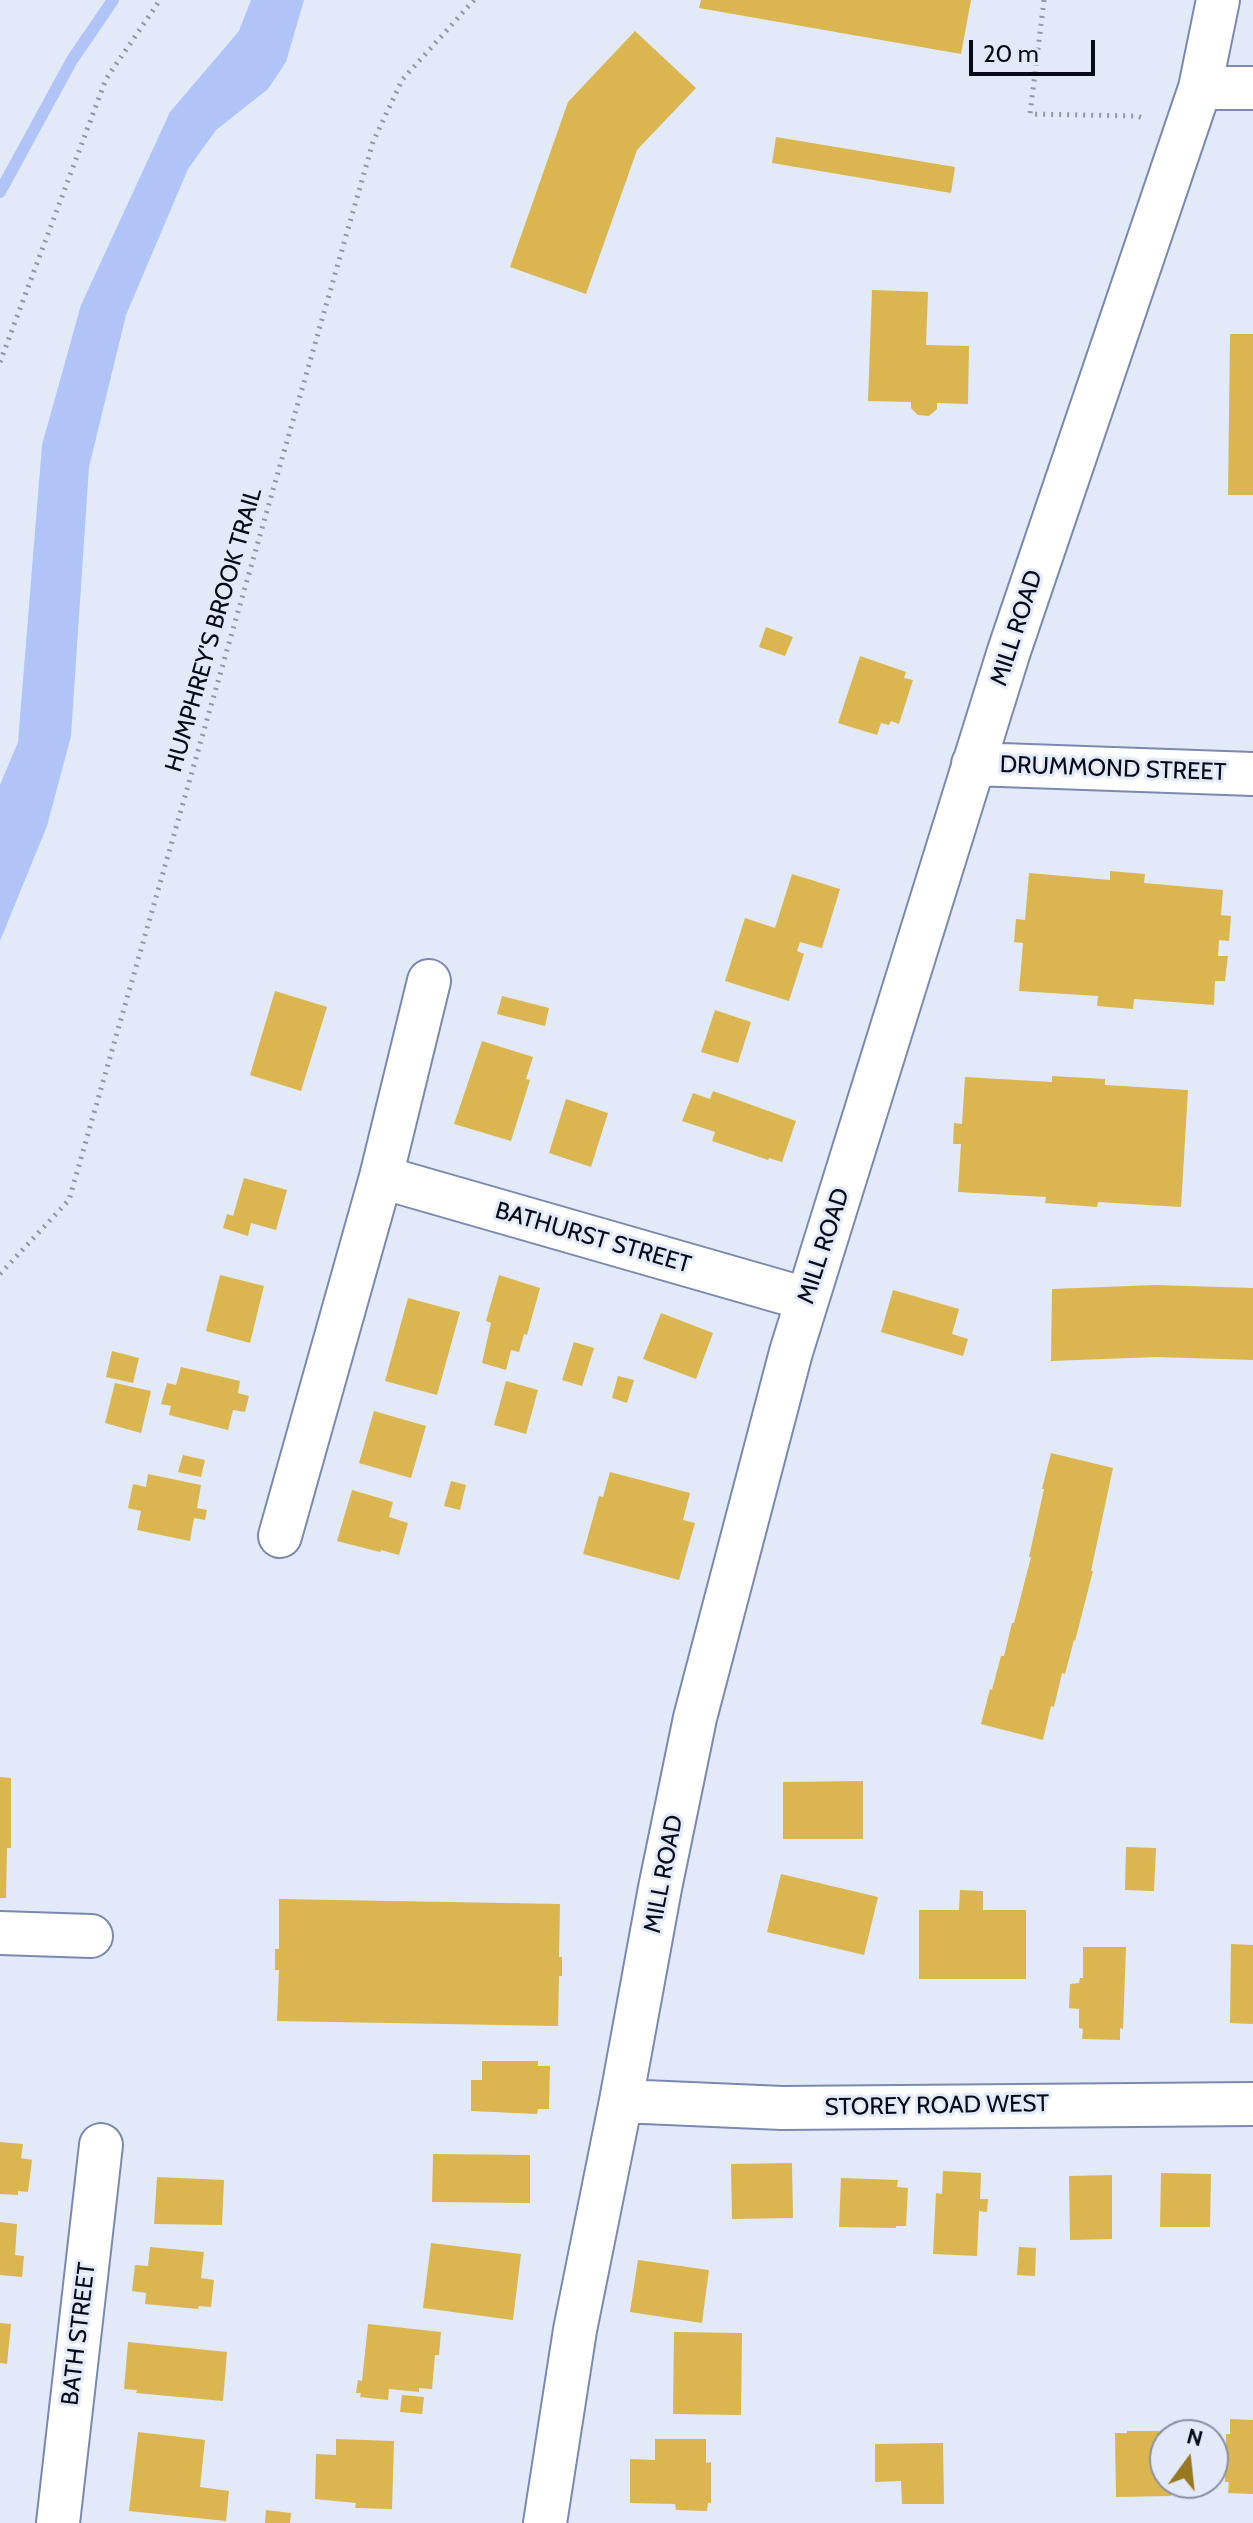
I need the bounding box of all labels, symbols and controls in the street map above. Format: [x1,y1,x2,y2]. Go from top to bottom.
scale bar [973,24,1099,74]
text: 20 m [983,39,1039,68]
street label: HUMPHREY'S BROOK TRAIL [160,485,268,775]
street label: MILL ROAD [985,567,1049,689]
street label: DRUMMOND STREET [999,751,1227,787]
street label: MILL ROAD [792,1185,856,1307]
street label: BATHURST STREET [492,1196,694,1280]
street label: MILL ROAD [638,1812,690,1936]
street label: STOREY ROAD WEST [824,2090,1050,2122]
street label: BATH STREET [56,2261,102,2407]
north arrow [1149,2419,1229,2499]
text: N [1184,2422,1206,2452]

